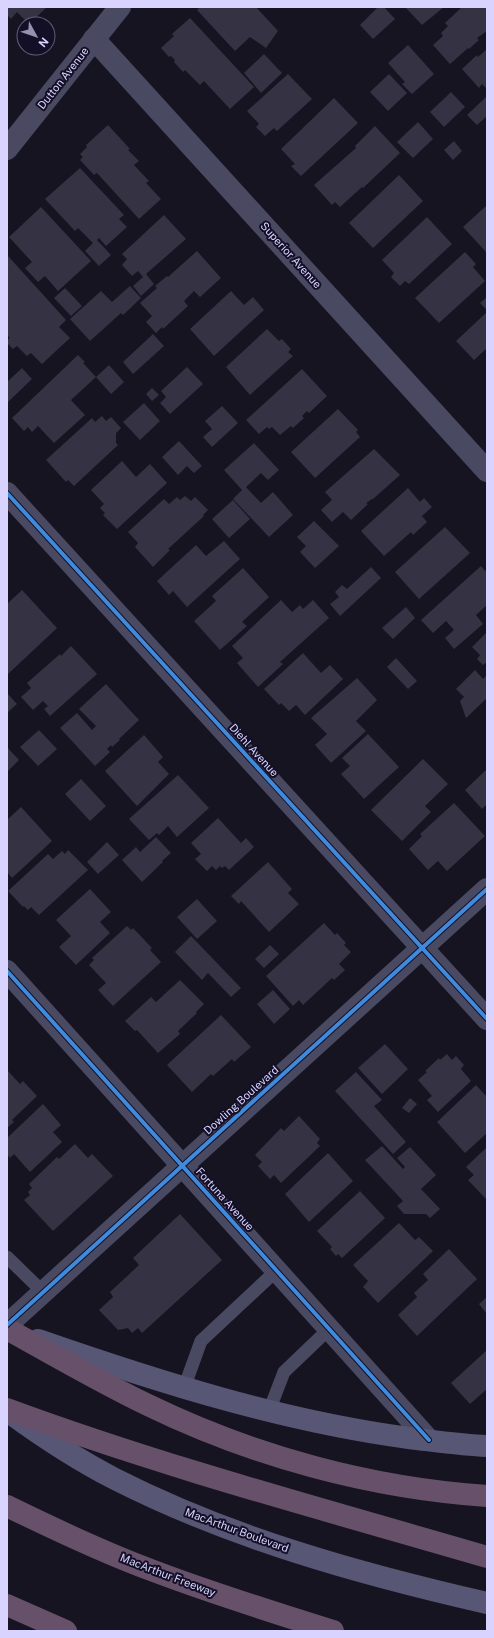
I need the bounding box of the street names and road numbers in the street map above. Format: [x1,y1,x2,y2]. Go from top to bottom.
street label: Dutton Avenue [35,45,91,111]
street label: Superior Avenue [258,220,324,290]
street label: Diehl Avenue [227,721,281,779]
street label: Dowling Boulevard [201,1063,281,1137]
street label: Fortuna Avenue [194,1165,256,1233]
street label: MacArthur Boulevard [184,1506,290,1554]
street label: MacArthur Freeway [119,1551,217,1599]

